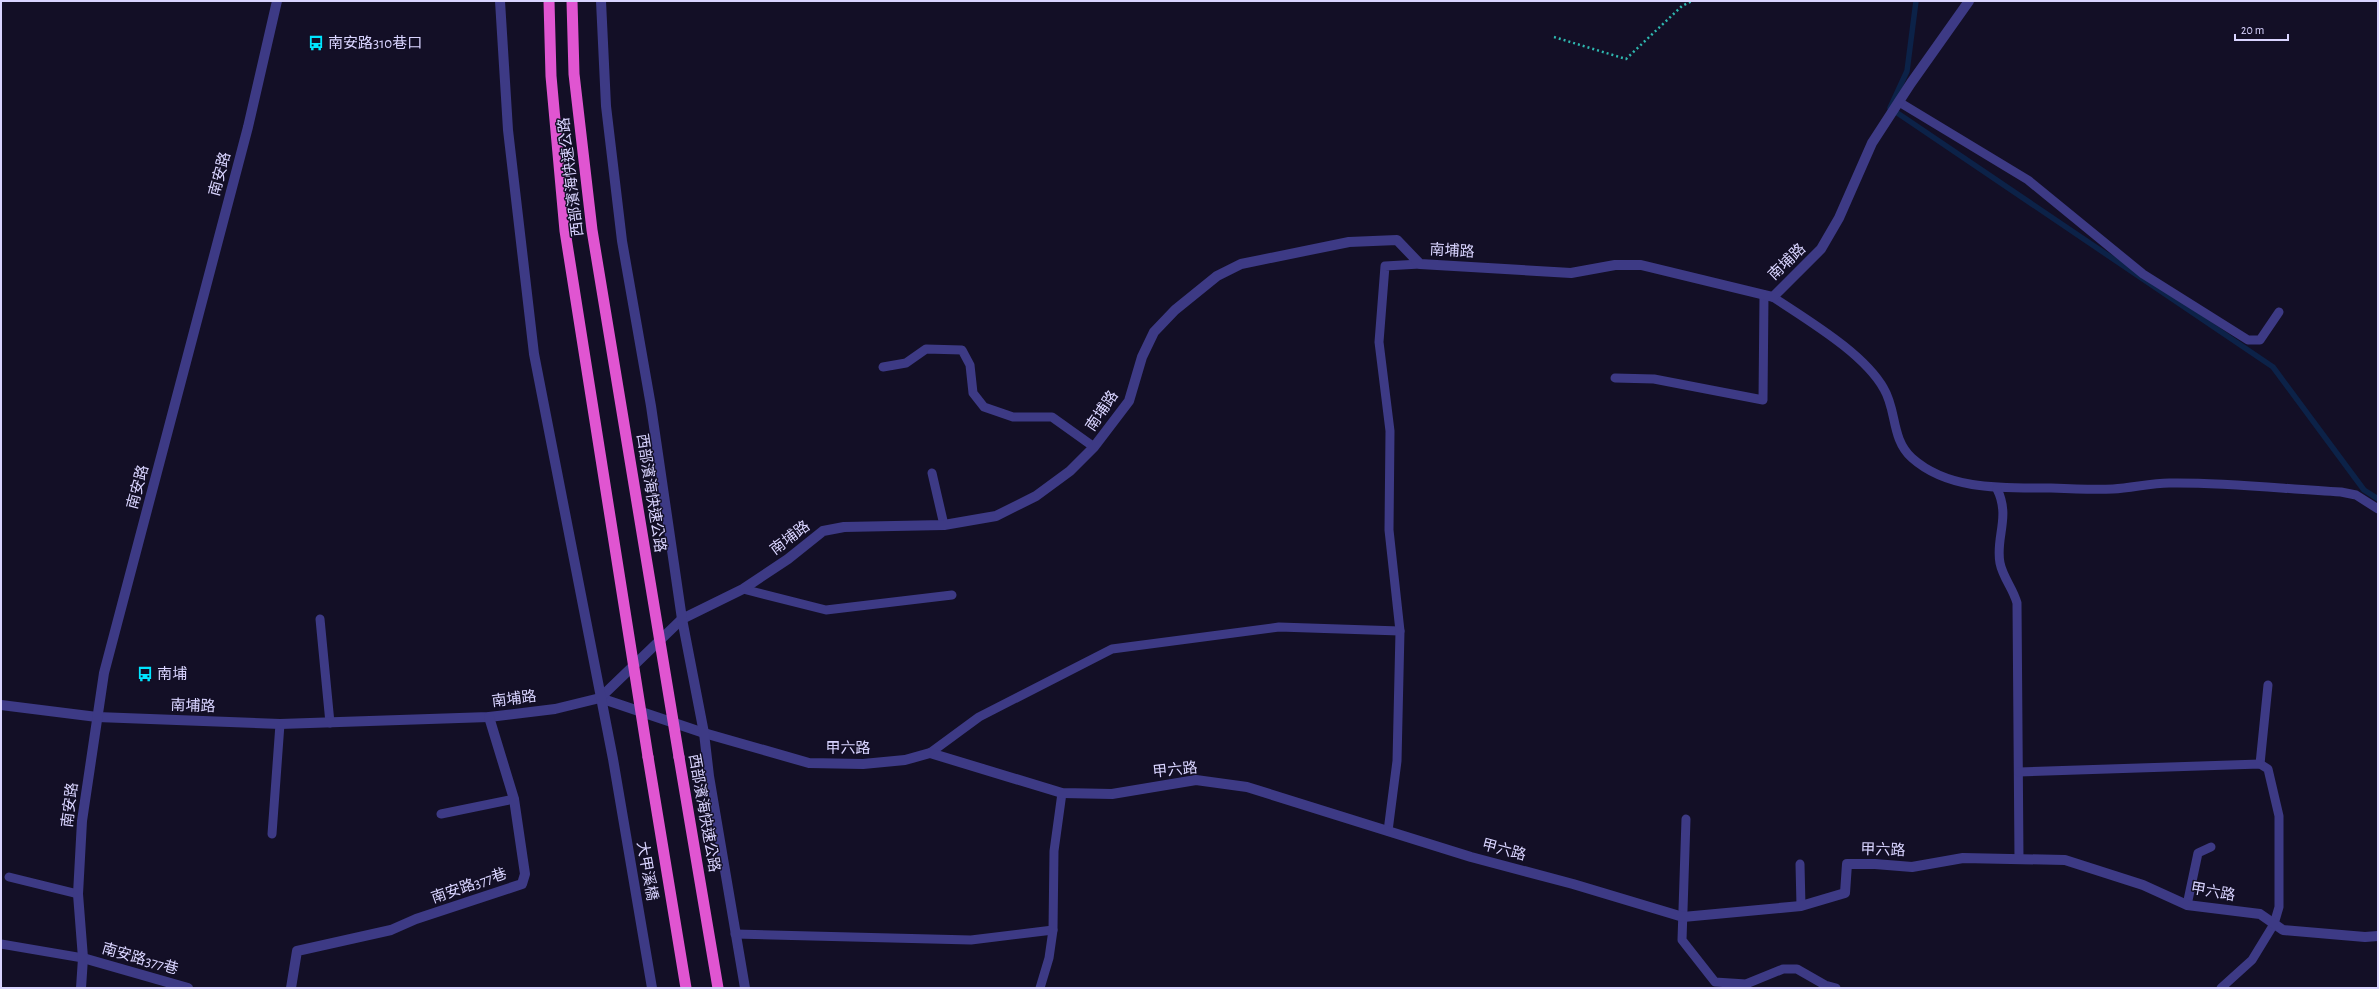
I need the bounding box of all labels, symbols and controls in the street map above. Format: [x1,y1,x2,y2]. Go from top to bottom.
scale bar [2235,16,2288,42]
text: 20 m [2241,24,2264,36]
bus stop icon: 南安路310巷口 [307,34,325,52]
place label: 南安路310巷口 [328,35,422,51]
street label: 西部濱海快速公路 [554,117,586,238]
street label: 南安路 [206,150,233,198]
street label: 南埔路 [1429,240,1475,260]
street label: 南埔路 [1764,240,1808,283]
street label: 南埔路 [1082,387,1121,434]
street label: 西部濱海快速公路 [634,432,670,553]
street label: 南安路 [124,463,151,511]
street label: 南埔路 [766,517,812,558]
bus stop icon: 南埔 [136,665,154,683]
place label: 南埔 [157,665,187,682]
street label: 南埔路 [491,687,537,709]
street label: 南埔路 [170,696,216,714]
street label: 甲六路 [825,740,871,756]
street label: 西部濱海快速公路 [686,752,724,873]
street label: 甲六路 [1152,759,1198,780]
street label: 南安路 [59,782,80,828]
street label: 甲六路 [1480,836,1528,863]
street label: 大甲溪橋 [634,840,661,902]
street label: 甲六路 [1860,841,1906,858]
street label: 南安路377巷 [429,865,509,906]
street label: 甲六路 [2190,880,2237,903]
street label: 南安路377巷 [100,940,180,977]

